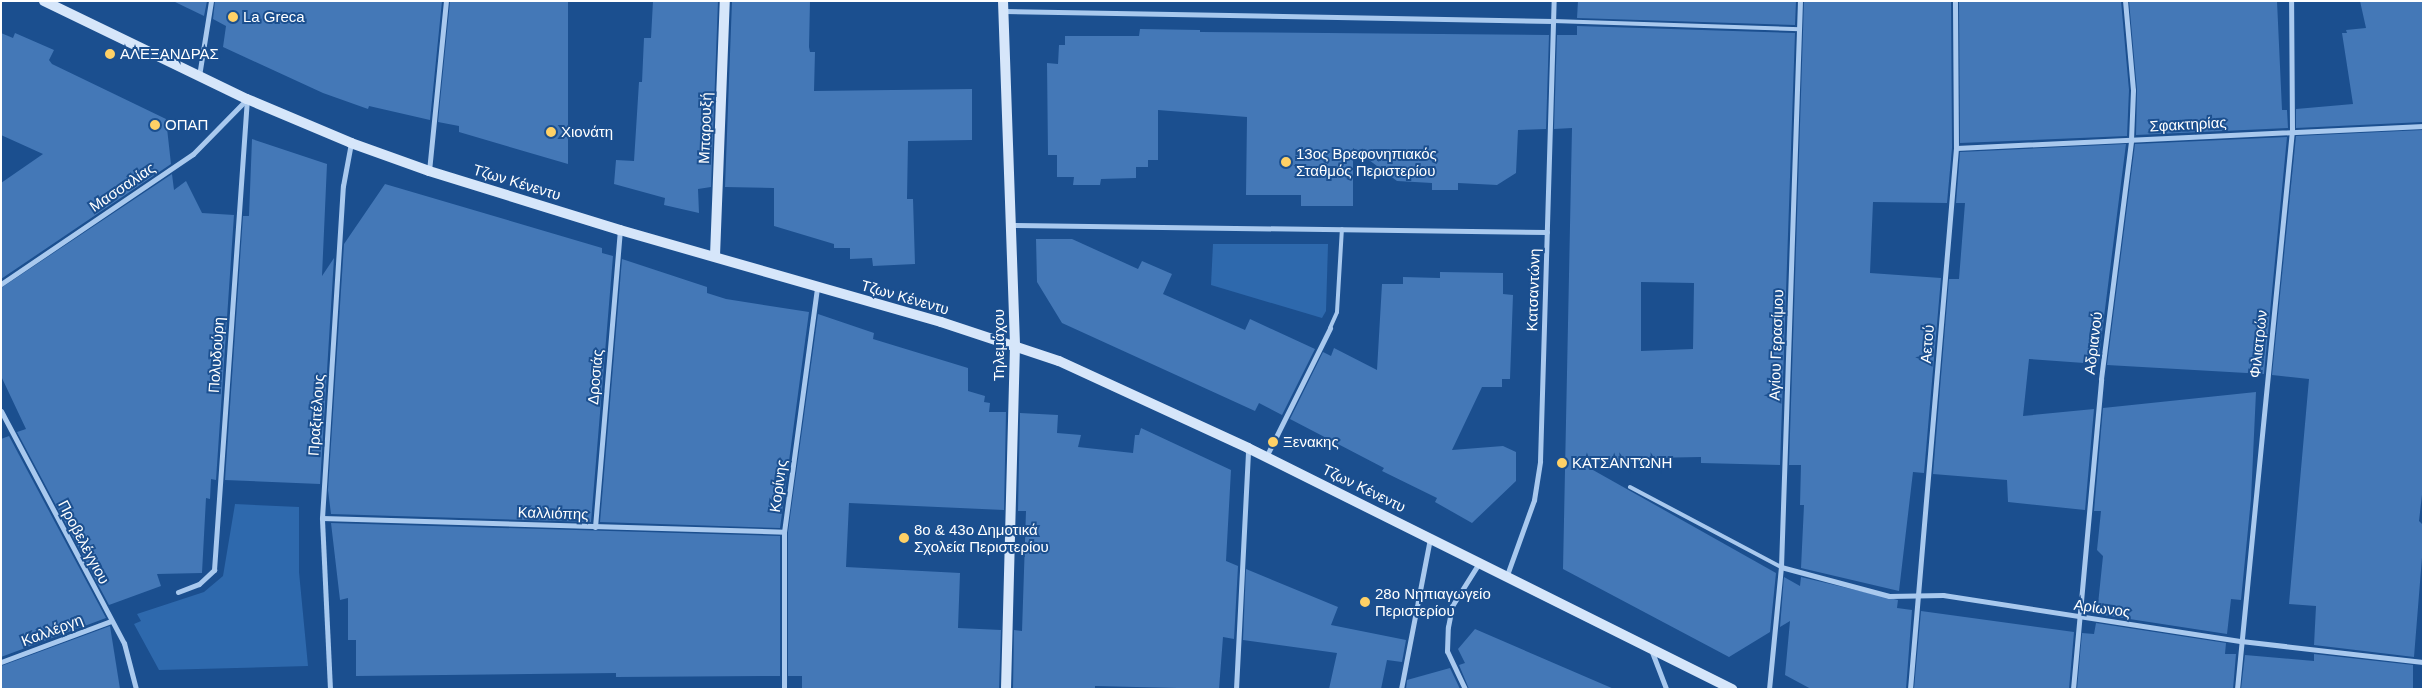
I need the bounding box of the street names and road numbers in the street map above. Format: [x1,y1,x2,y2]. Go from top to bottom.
street label: Μπαρουξή [695,92,715,164]
street label: Σφακτηρίας [2149,113,2227,135]
street label: Μασσαλίας [86,159,158,215]
street label: Τζων Κένεντυ [471,160,563,204]
street label: Κατσαντώνη [1523,248,1543,332]
street label: Τζων Κένεντυ [859,276,951,318]
street label: Αγίου Γερασίμου [1765,289,1787,401]
street label: Τηλεμάχου [990,309,1008,381]
street label: Φιλιατρών [2245,309,2271,379]
street label: Αδριανού [2080,311,2106,375]
street label: Πολυδούρη [204,316,228,394]
street label: Αετού [1916,324,1938,364]
street label: Δροσιάς [584,349,606,405]
street label: Πραξιτέλους [304,374,328,456]
street label: Κορίνης [765,458,791,514]
street label: Τζων Κένεντυ [1319,460,1409,516]
street label: Προβελέγγιου [54,497,114,587]
street label: Καλλιόπης [517,503,589,523]
street label: Αρίωνος [2073,595,2131,621]
street label: Καλλέργη [19,610,85,650]

